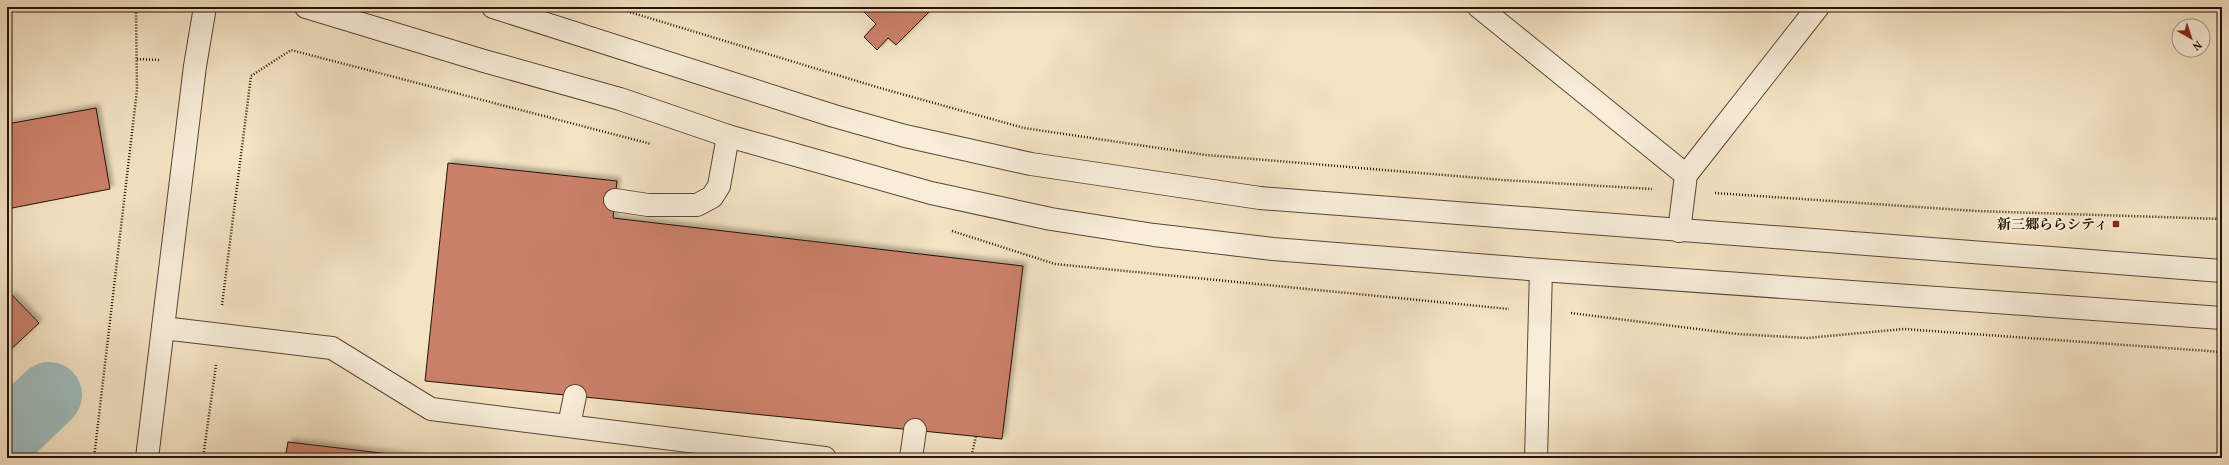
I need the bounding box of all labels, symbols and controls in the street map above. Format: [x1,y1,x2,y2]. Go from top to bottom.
north arrow [2171,18,2211,58]
text: N [2189,36,2204,53]
place label: 新三郷ららシティ [1997,216,2108,235]
marker: 新三郷ららシティ [2111,219,2121,229]

